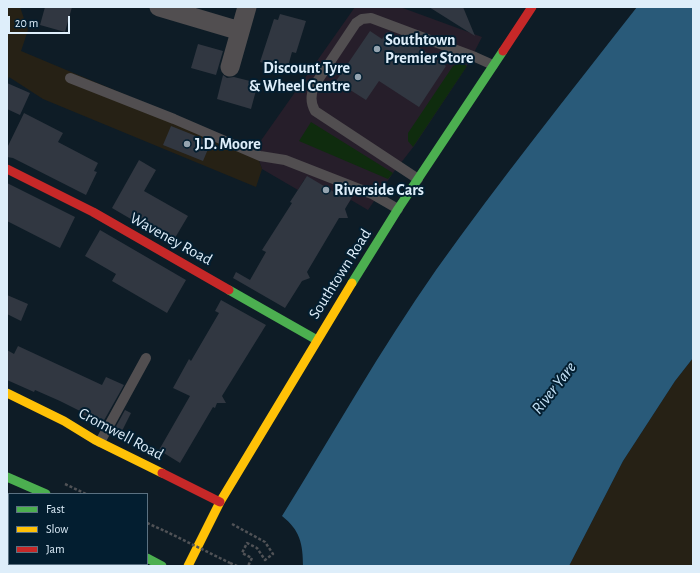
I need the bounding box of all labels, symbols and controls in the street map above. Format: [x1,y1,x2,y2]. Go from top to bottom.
scale bar [10,8,72,34]
text: 20 m [15,17,38,29]
place label: Southtown Premier Store [385,30,474,68]
marker: Southtown Premier Store [372,44,382,54]
place label: Discount Tyre & Wheel Centre [249,58,350,96]
marker: Discount Tyre & Wheel Centre [353,72,363,82]
place label: J.D. Moore [195,134,261,154]
marker: J.D. Moore [182,139,192,149]
place label: Riverside Cars [334,180,424,200]
marker: Riverside Cars [321,185,331,195]
street label: Waveney Road [126,208,216,270]
street label: Southtown Road [305,225,375,323]
water label: River Yare [527,358,581,418]
street label: Cromwell Road [75,404,167,464]
legend [8,493,148,565]
text: Fast [46,503,65,515]
text: Slow [46,523,68,535]
text: Jam [46,543,65,555]

